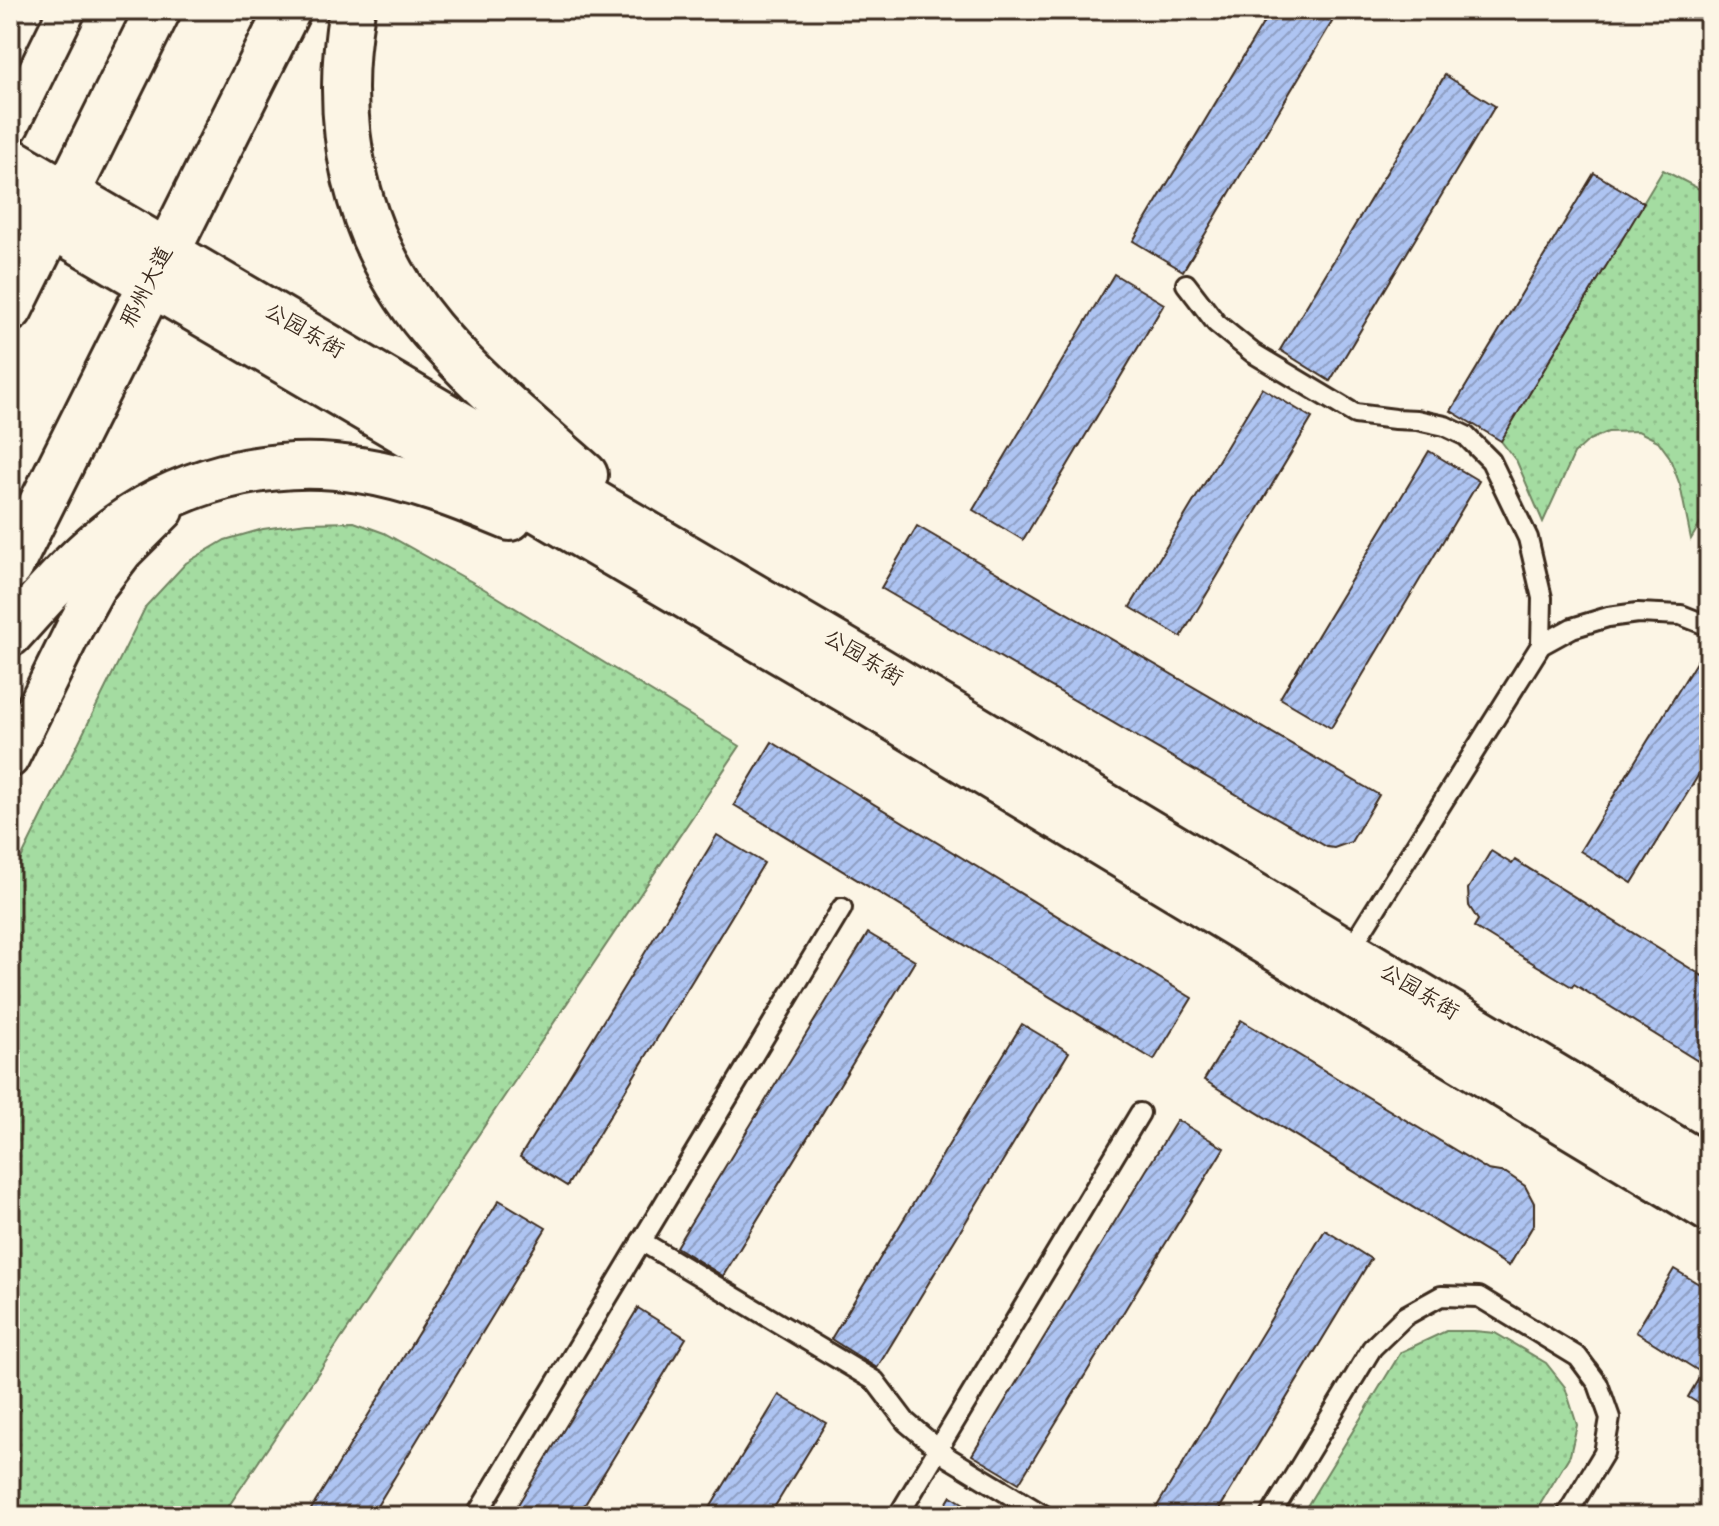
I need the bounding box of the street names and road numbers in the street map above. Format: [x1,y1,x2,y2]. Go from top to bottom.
street label: 邢州大道 [117,242,181,333]
street label: 公园东街 [258,299,348,366]
street label: 公园东街 [818,625,907,694]
street label: 公园东街 [1374,959,1463,1028]

